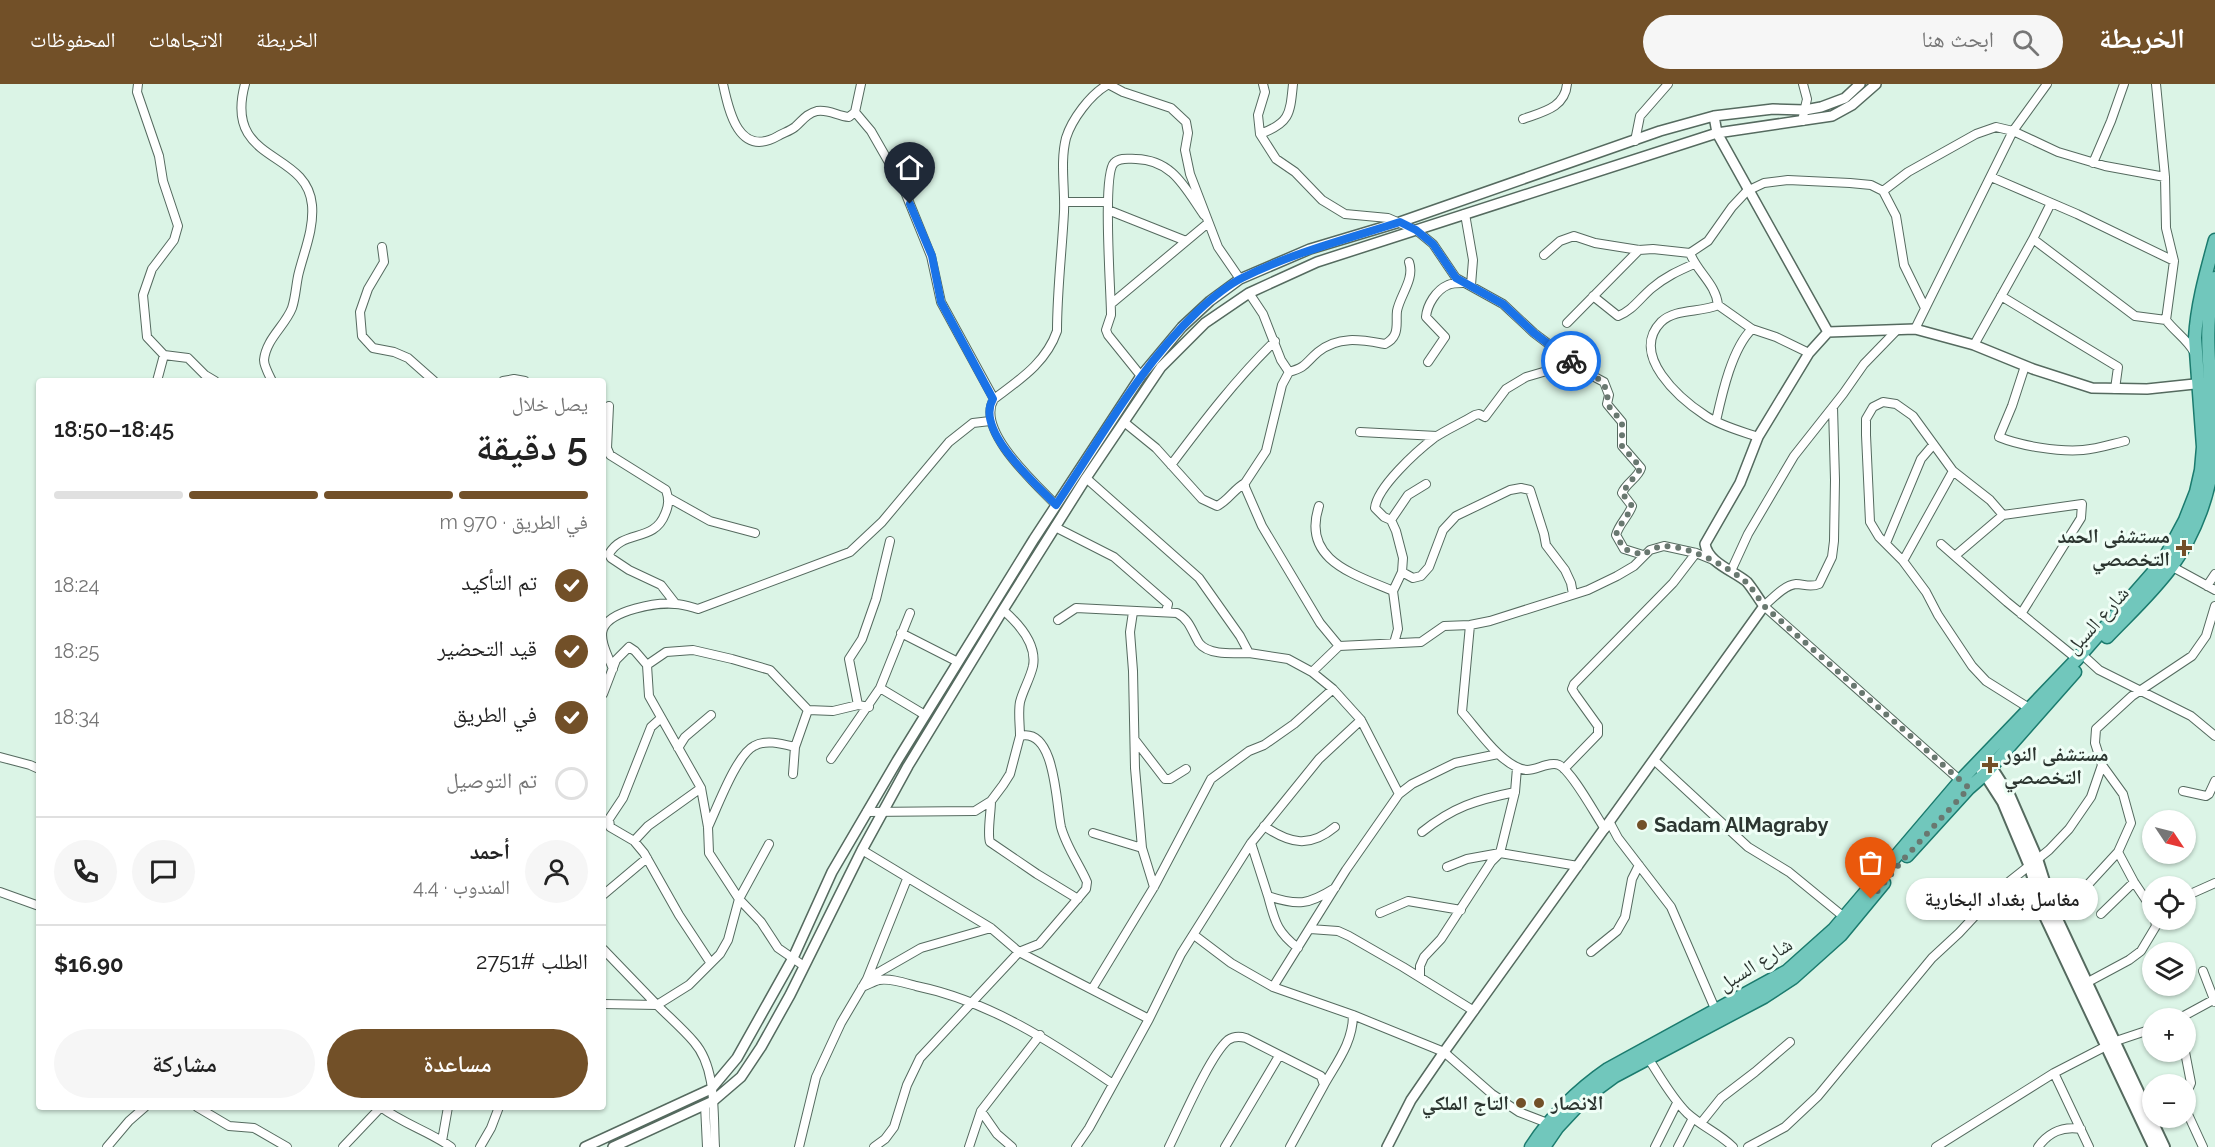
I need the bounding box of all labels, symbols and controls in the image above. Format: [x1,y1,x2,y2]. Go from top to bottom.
search box [1643,15,2063,69]
text: الخريطة [2099,22,2185,55]
text: ابحث هنا [1921,26,1994,52]
icon: search [2009,26,2042,59]
text: المحفوظات [30,27,115,52]
text: الاتجاهات [148,27,223,52]
text: الخريطة [256,27,318,52]
pin [884,142,935,204]
icon: home [893,151,926,184]
courier [1541,331,1601,391]
icon: bike [1555,345,1588,378]
text: يصل خلال [512,392,588,416]
text: 18:45–18:50 [54,416,174,442]
text: 5 دقيقة [476,423,588,469]
text: في الطريق · 970 m [439,510,588,534]
place label: مستشفى الحمد التخصصي [2058,524,2170,575]
marker: مستشفى الحمد التخصصي [2175,539,2193,557]
text: تم التأكيد [461,569,537,595]
icon: check [555,569,588,602]
text: 18:24 [54,573,100,597]
street label: شارع السبل [2060,581,2134,660]
text: قيد التحضير [437,635,537,661]
icon: check [555,635,588,668]
text: 18:25 [54,639,100,663]
text: في الطريق [453,701,537,727]
icon: check [555,701,588,734]
text: 18:34 [54,705,100,729]
place label: مستشفى النور التخصصي [2003,742,2109,793]
marker: مستشفى النور التخصصي [1981,756,1999,774]
text: تم التوصيل [446,767,537,793]
north arrow [2142,810,2196,864]
map controls [2142,810,2196,1128]
place label: Sadam AlMagraby [1654,813,1828,837]
marker: Sadam AlMagraby [1635,818,1649,832]
pin [1845,837,1896,899]
text: أحمد [470,838,510,864]
button: phone [54,840,117,903]
button: chat [132,840,195,903]
button: person [525,840,588,903]
icon: bag [1854,846,1887,879]
text: المندوب · 4.4 [413,875,510,899]
button: locate [2142,876,2196,930]
callout: مغاسل بغداد البخارية [1907,878,2099,920]
text: مغاسل بغداد البخارية [1924,887,2080,911]
street label: شارع السبل [1713,932,1797,997]
button: layers [2142,942,2196,996]
text: الطلب #2751 [476,948,588,974]
text: $16.90 [54,951,124,977]
button: + [2142,1008,2196,1062]
button: مشاركة [54,1029,315,1098]
button: مساعدة [327,1029,588,1098]
button: − [2142,1074,2196,1128]
place label: التاج الملكي [1422,1091,1509,1119]
place label: الانصار [1550,1091,1603,1115]
marker: التاج الملكي [1514,1096,1528,1110]
marker: الانصار [1532,1096,1546,1110]

